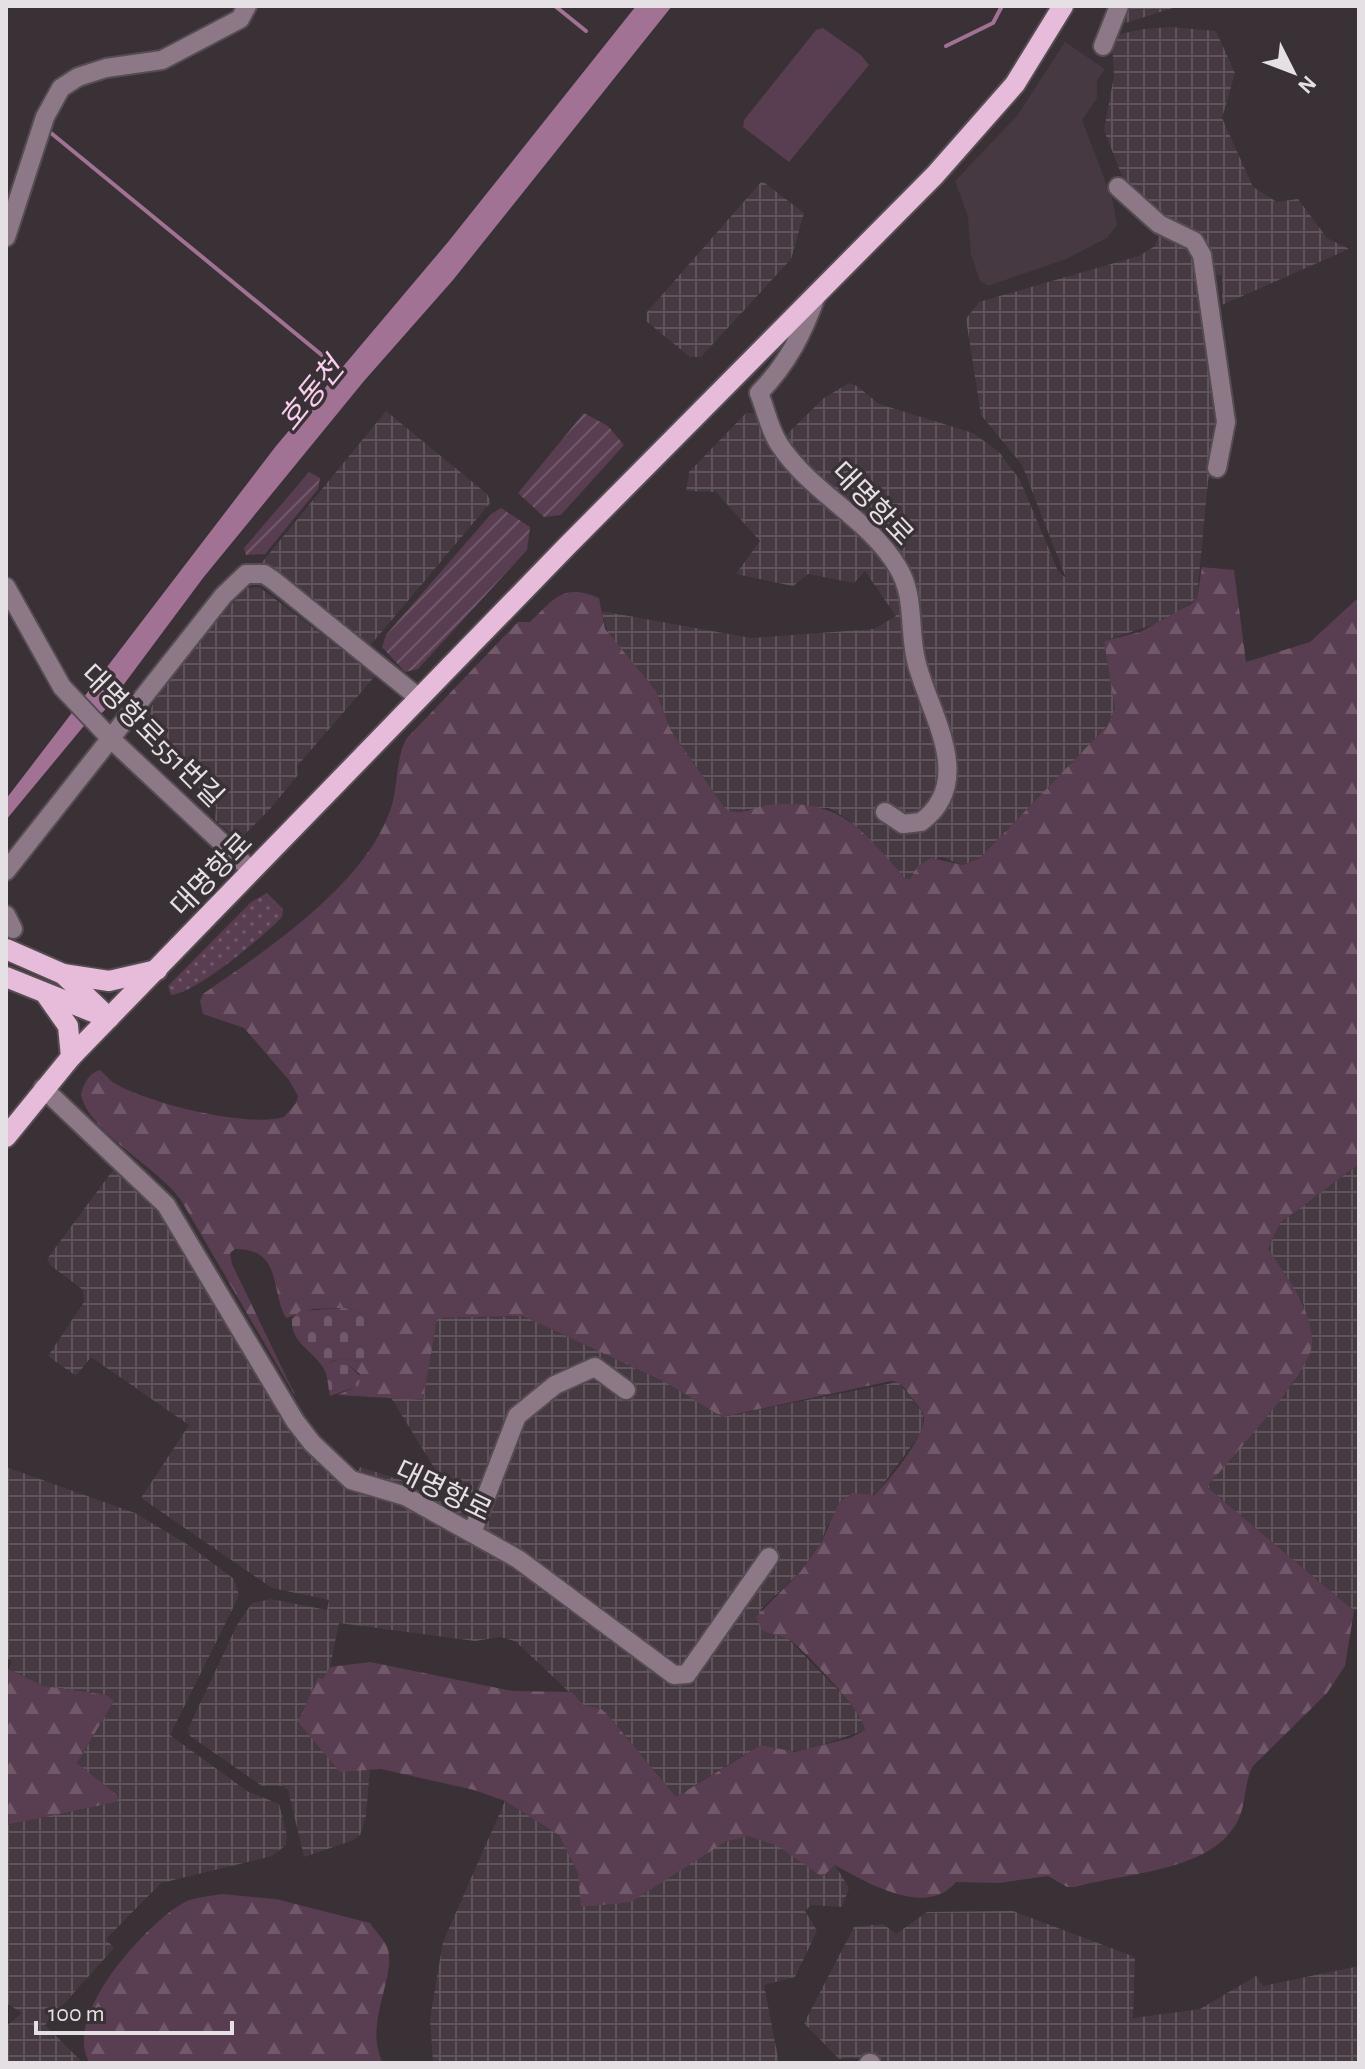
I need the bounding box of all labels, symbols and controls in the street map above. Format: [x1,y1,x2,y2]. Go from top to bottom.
north arrow [1253,32,1333,112]
text: N [1294,72,1320,98]
water label: 호동천 [273,350,352,436]
street label: 대명항로 [826,456,919,551]
street label: 대명항로551번길 [75,659,229,813]
street label: 대명항로 [165,827,258,922]
street label: 대명항로 [391,1455,496,1527]
scale bar [36,1985,232,2035]
text: 100 m [48,2002,105,2026]

